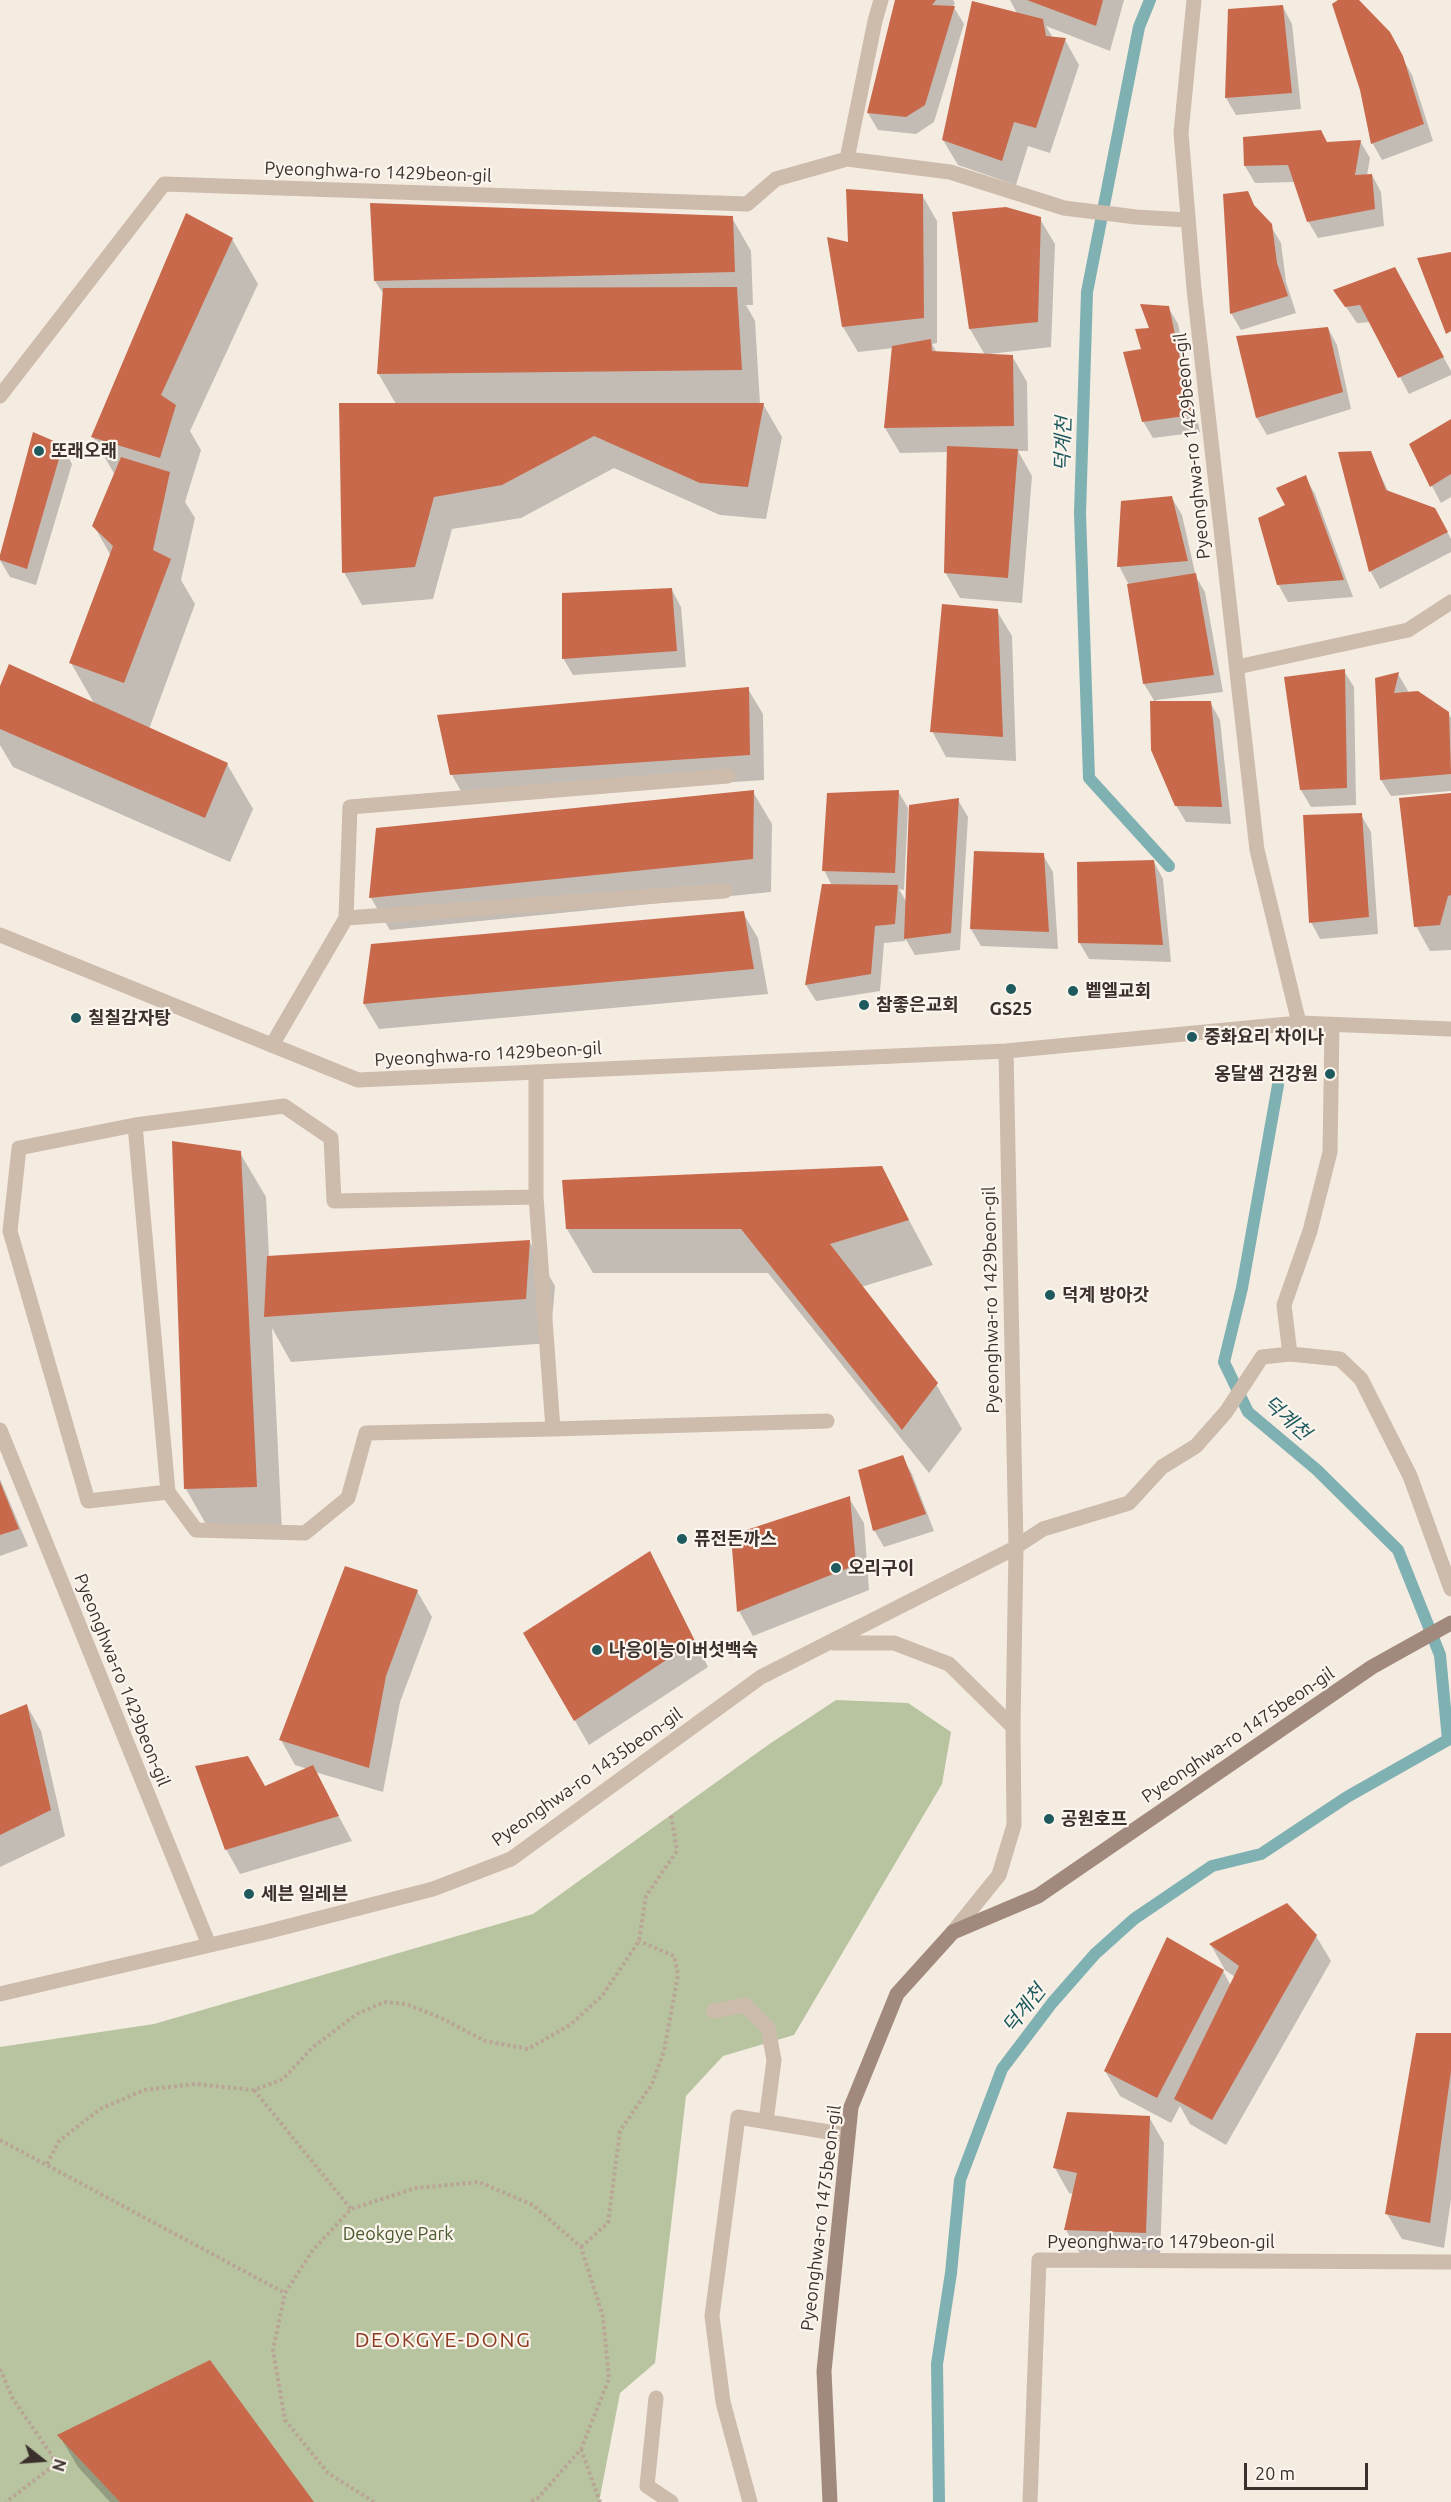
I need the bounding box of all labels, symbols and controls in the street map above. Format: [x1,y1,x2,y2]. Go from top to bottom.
street label: Pyeonghwa-ro 1429beon-gil [264,157,492,187]
street label: Pyeonghwa-ro 1429beon-gil [1169,332,1215,560]
water label: 덕계천 [1050,416,1076,472]
place label: 또래오래 [51,440,117,462]
marker: 또래오래 [32,444,46,458]
place label: 벹엘교회 [1085,980,1151,1002]
marker: GS25 [1004,982,1018,996]
marker: 벹엘교회 [1066,984,1080,998]
place label: 참좋은교회 [876,994,959,1016]
marker: 참좋은교회 [857,998,871,1012]
place label: GS25 [990,998,1032,1020]
place label: 칠칠감자탕 [88,1007,171,1029]
marker: 칠칠감자탕 [69,1011,83,1025]
place label: 중화요리 차이나 [1204,1026,1324,1048]
marker: 중화요리 차이나 [1185,1030,1199,1044]
street label: Pyeonghwa-ro 1429beon-gil [374,1037,602,1071]
place label: 옹달샘 건강원 [1214,1063,1318,1085]
marker: 옹달샘 건강원 [1323,1067,1337,1081]
street label: Pyeonghwa-ro 1429beon-gil [978,1186,1004,1414]
place label: 덕계 방아갓 [1062,1284,1149,1306]
marker: 덕계 방아갓 [1043,1288,1057,1302]
water label: 덕계천 [1258,1391,1316,1445]
place label: 퓨전돈까스 [694,1528,777,1550]
marker: 퓨전돈까스 [675,1532,689,1546]
place label: 오리구이 [848,1557,914,1579]
marker: 오리구이 [829,1561,843,1575]
street label: Pyeonghwa-ro 1429beon-gil [69,1571,175,1789]
place label: 나응이능이버섯백숙 [609,1639,758,1661]
marker: 나응이능이버섯백숙 [590,1643,604,1657]
street label: Pyeonghwa-ro 1475beon-gil [1138,1662,1338,1808]
street label: Pyeonghwa-ro 1435beon-gil [488,1703,686,1851]
place label: 공원호프 [1061,1808,1127,1830]
marker: 공원호프 [1042,1812,1056,1826]
place label: 세븐 일레븐 [261,1883,348,1905]
marker: 세븐 일레븐 [242,1887,256,1901]
water label: 덕계천 [998,1980,1050,2038]
street label: Pyeonghwa-ro 1475beon-gil [796,2104,846,2332]
park label: Deokgye Park [343,2223,453,2245]
street label: Pyeonghwa-ro 1479beon-gil [1047,2231,1275,2253]
district label: DEOKGYE-DONG [355,2327,531,2353]
north arrow [12,2430,72,2490]
scale bar [1247,2451,1372,2489]
text: N [49,2457,70,2474]
text: 20 m [1255,2463,1295,2483]

